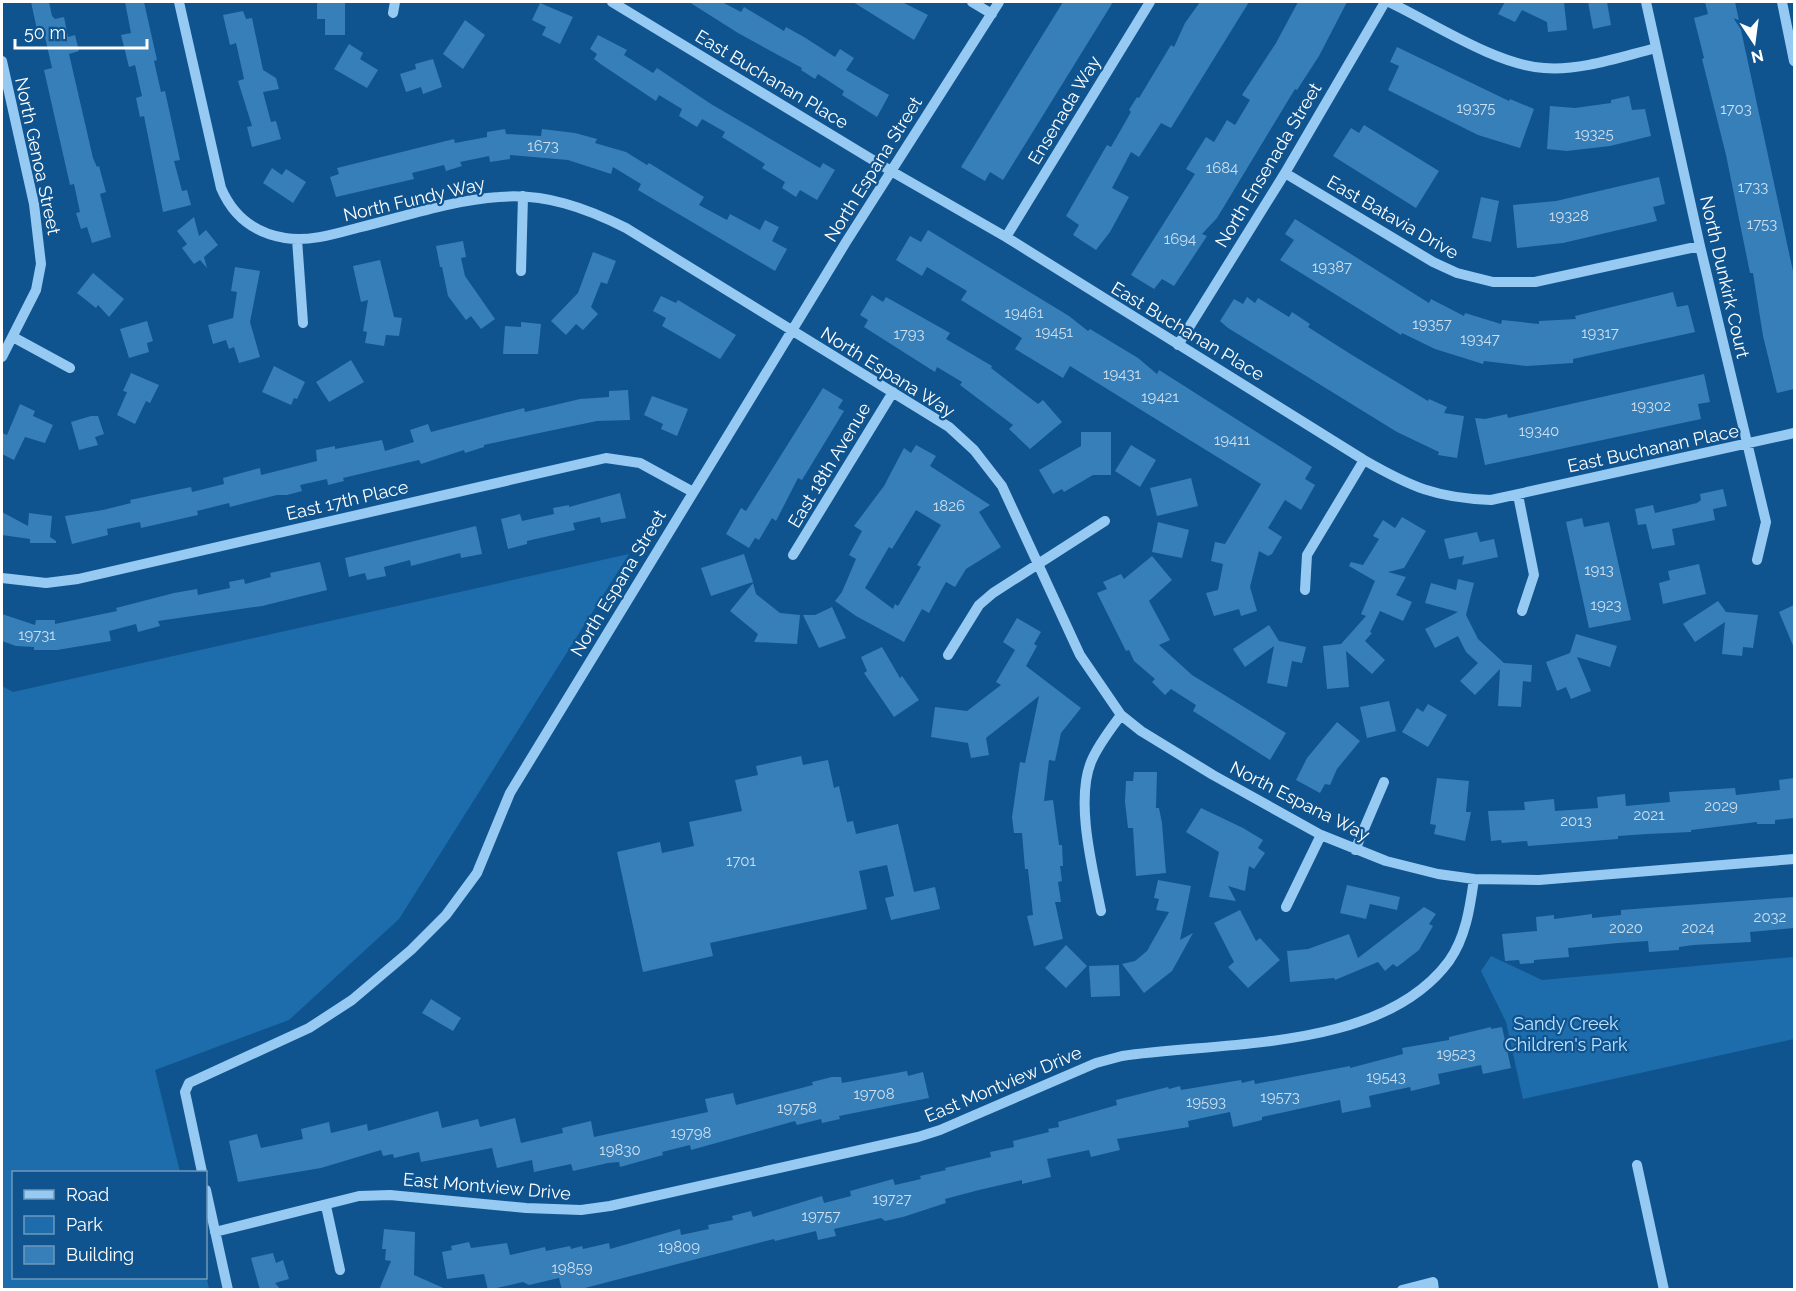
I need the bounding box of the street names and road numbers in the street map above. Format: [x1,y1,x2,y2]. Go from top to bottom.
street label: East Buchanan Place [692,25,853,133]
street label: Ensenada Way [1023,52,1105,168]
street label: North Genoa Street [11,75,65,237]
street label: North Ensenada Street [1211,79,1325,251]
street label: North Espana Street [820,93,926,245]
street label: East Batavia Drive [1324,171,1463,263]
street label: North Fundy Way [341,172,487,226]
street label: North Dunkirk Court [1696,194,1754,360]
street label: East Buchanan Place [1108,277,1269,385]
street label: North Espana Way [817,322,959,422]
street label: East 18th Avenue [783,398,875,531]
street label: East Buchanan Place [1565,419,1741,476]
street label: East 17th Place [284,476,411,524]
street label: North Espana Street [566,506,670,660]
street label: North Espana Way [1227,757,1374,845]
street label: East Montview Drive [921,1041,1085,1127]
street label: East Montview Drive [402,1168,572,1204]

